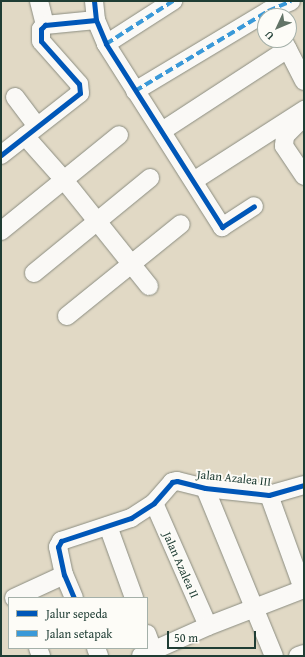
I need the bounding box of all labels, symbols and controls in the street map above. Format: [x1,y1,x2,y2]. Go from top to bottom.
north arrow [257,8,297,48]
text: U [261,27,277,44]
street label: Jalan Azalea III [196,467,272,489]
street label: Jalan Azalea II [160,530,202,600]
legend [8,597,148,649]
text: Jalur sepeda [46,605,107,622]
scale bar [169,623,258,649]
text: Jalan setapak [46,625,112,642]
text: 50 m [174,629,198,646]

